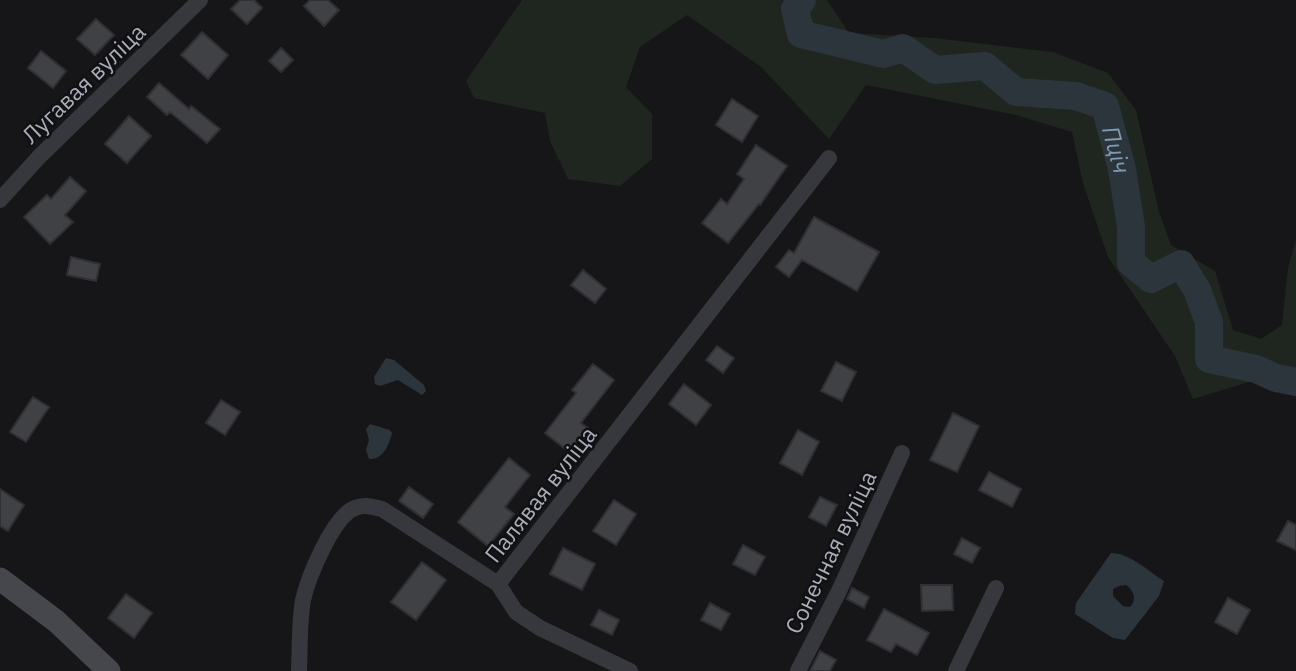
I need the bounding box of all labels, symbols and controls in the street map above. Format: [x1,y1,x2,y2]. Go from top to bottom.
street label: Лугавая вуліца [15,16,151,150]
water label: Пціч [1095,122,1139,177]
street label: Палявая вуліца [477,420,603,568]
street label: Сонечная вуліца [778,466,882,638]

